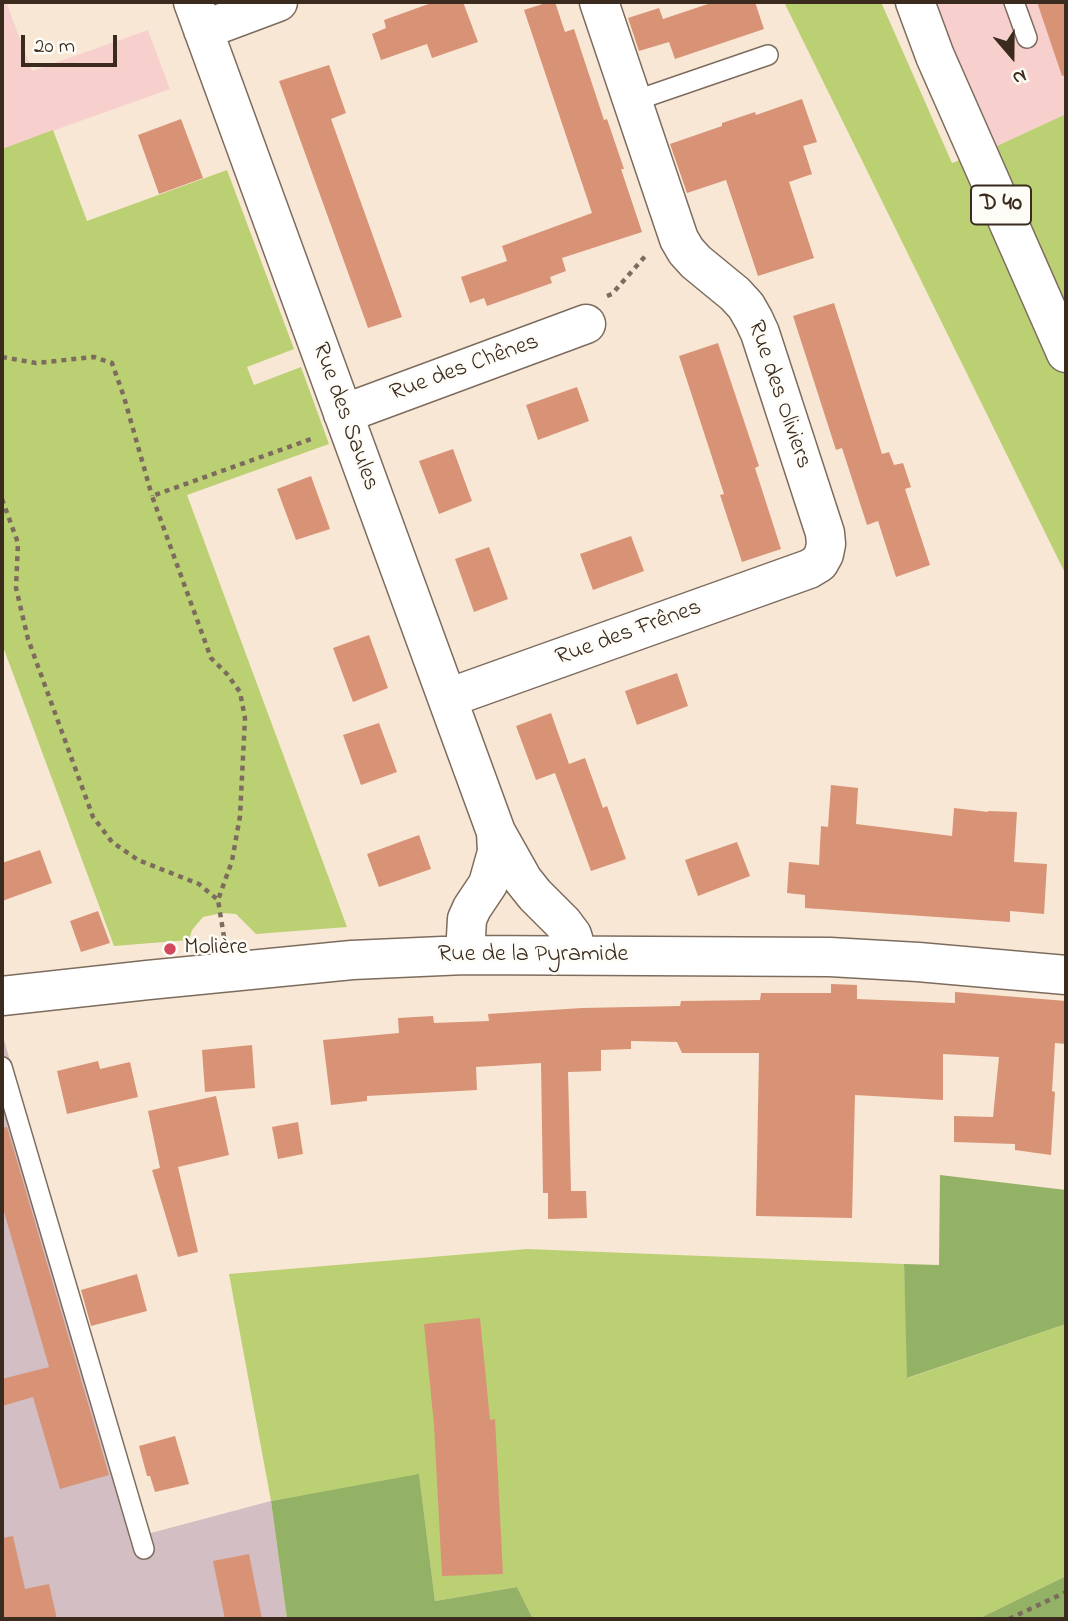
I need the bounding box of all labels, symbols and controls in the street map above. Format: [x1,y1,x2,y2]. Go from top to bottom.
scale bar [24,21,121,65]
north arrow [977,21,1047,91]
text: 20 m [34,32,75,62]
text: N [1009,61,1030,91]
road number: D 40 [971,186,1031,224]
street label: Rue des Oliviers [739,317,817,473]
street label: Rue des Chênes [387,329,543,409]
street label: Rue des Saules [304,339,384,495]
street label: Rue des Frênes [552,594,706,674]
place label: Molière [184,935,248,963]
marker: Molière [162,941,178,957]
street label: Rue de la Pyramide [438,942,628,970]

